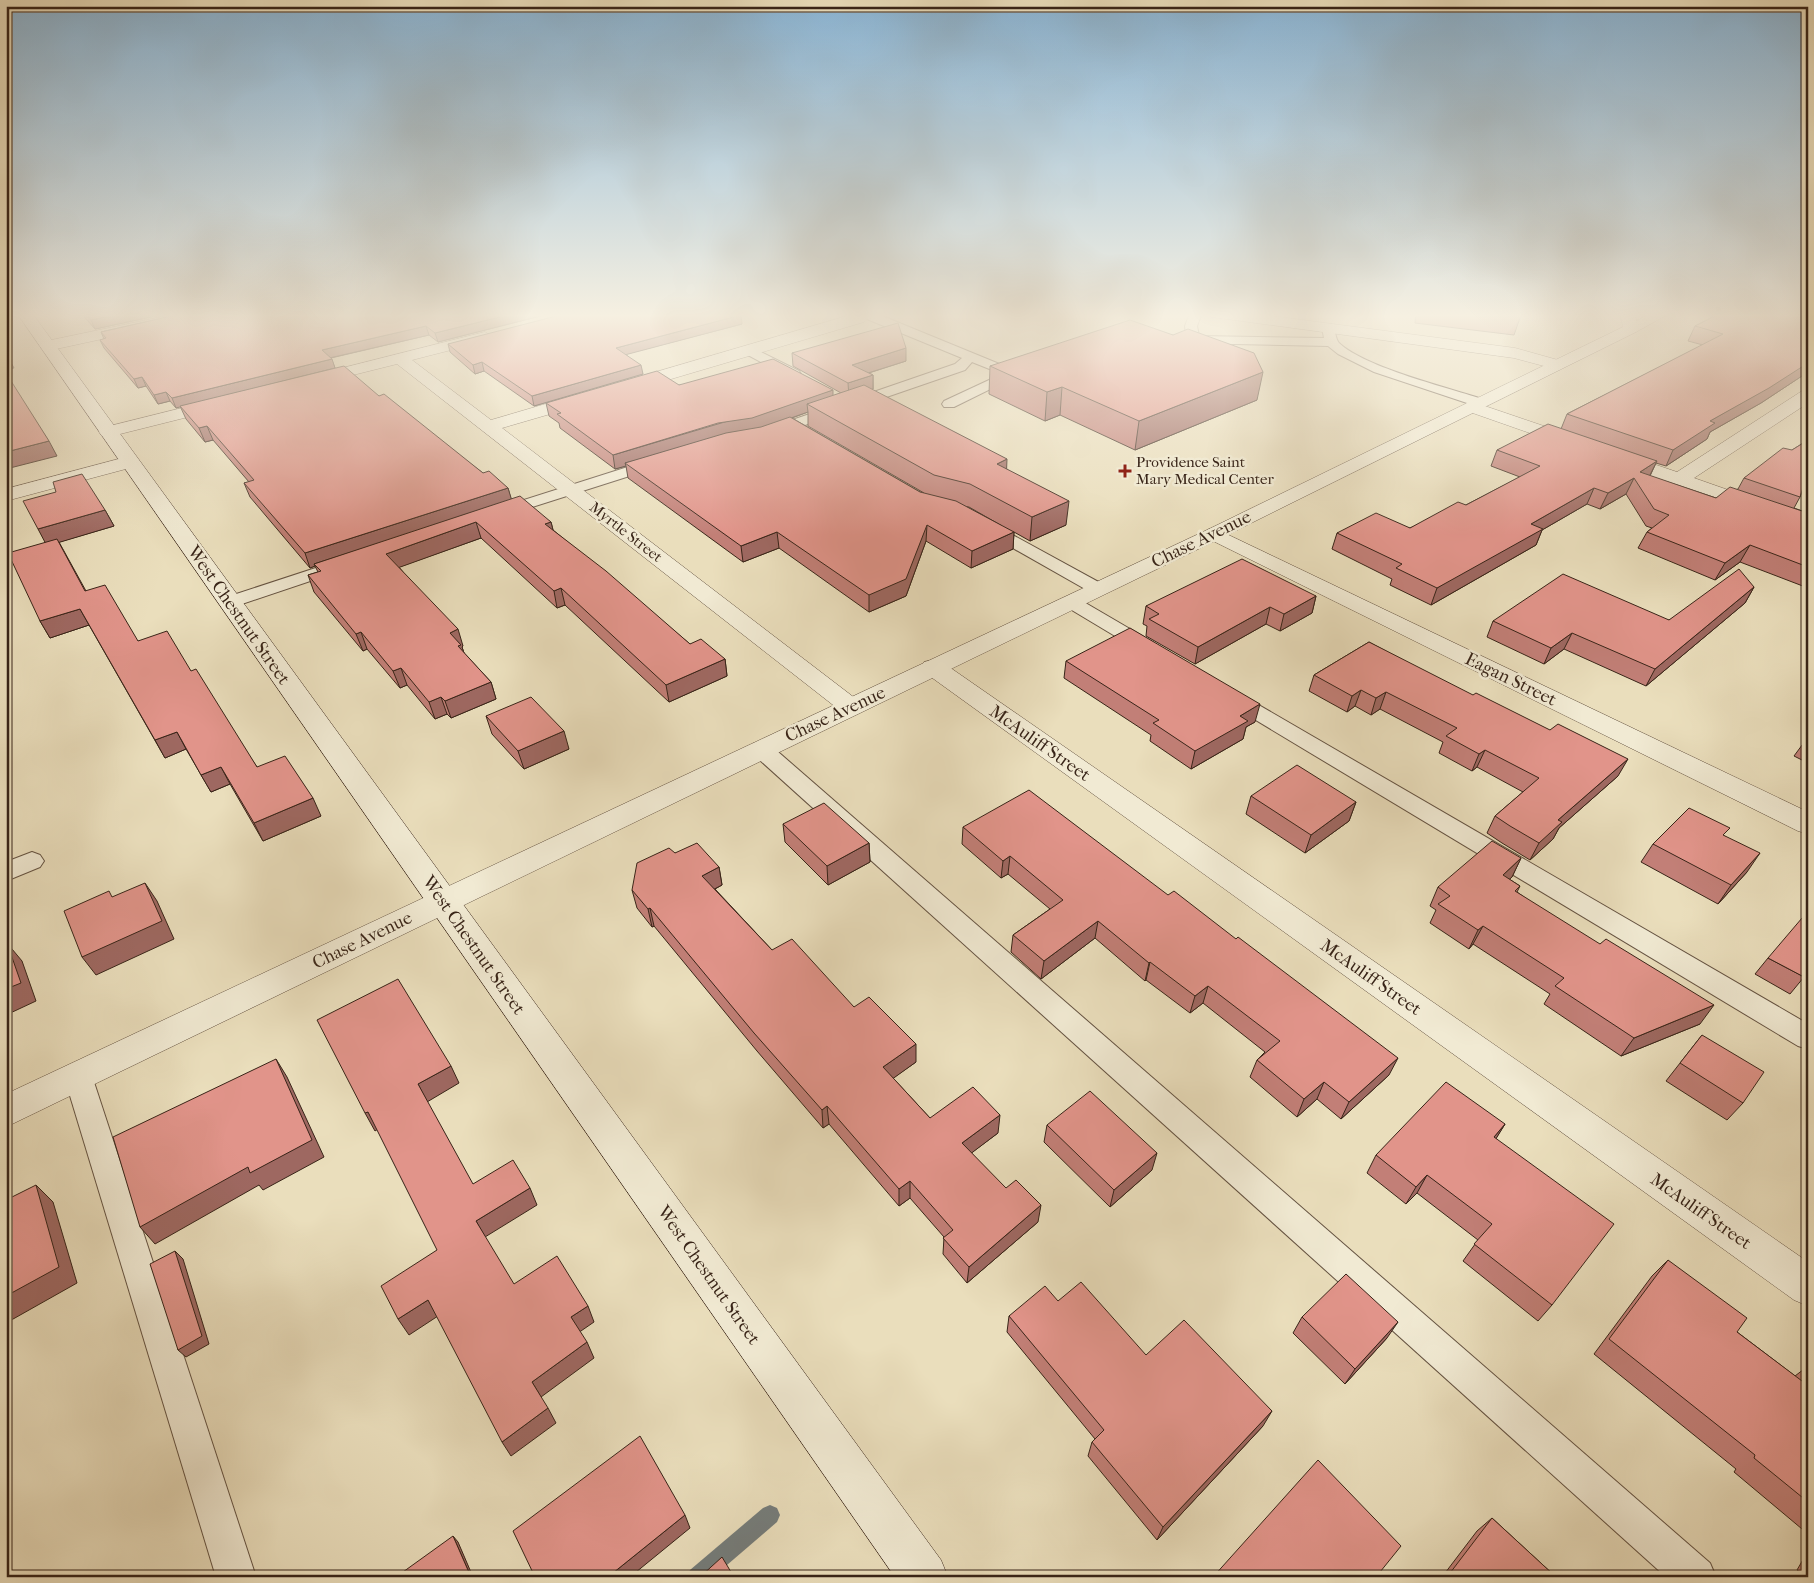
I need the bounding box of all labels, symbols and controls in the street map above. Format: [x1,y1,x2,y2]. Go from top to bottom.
place label: Providence Saint Mary Medical Center [1136,453,1275,488]
marker: Providence Saint Mary Medical Center [1118,464,1132,478]
street label: Myrtle Street [586,498,667,566]
street label: Chase Avenue [1148,506,1254,573]
street label: West Chestnut Street [182,541,295,689]
street label: Eagan Street [1462,648,1560,711]
street label: Chase Avenue [782,682,889,747]
street label: McAuliff Street [985,701,1095,786]
street label: West Chestnut Street [417,871,530,1019]
street label: Chase Avenue [309,907,415,974]
street label: McAuliff Street [1316,935,1426,1020]
street label: McAuliff Street [1646,1169,1756,1254]
street label: West Chestnut Street [652,1201,765,1349]

